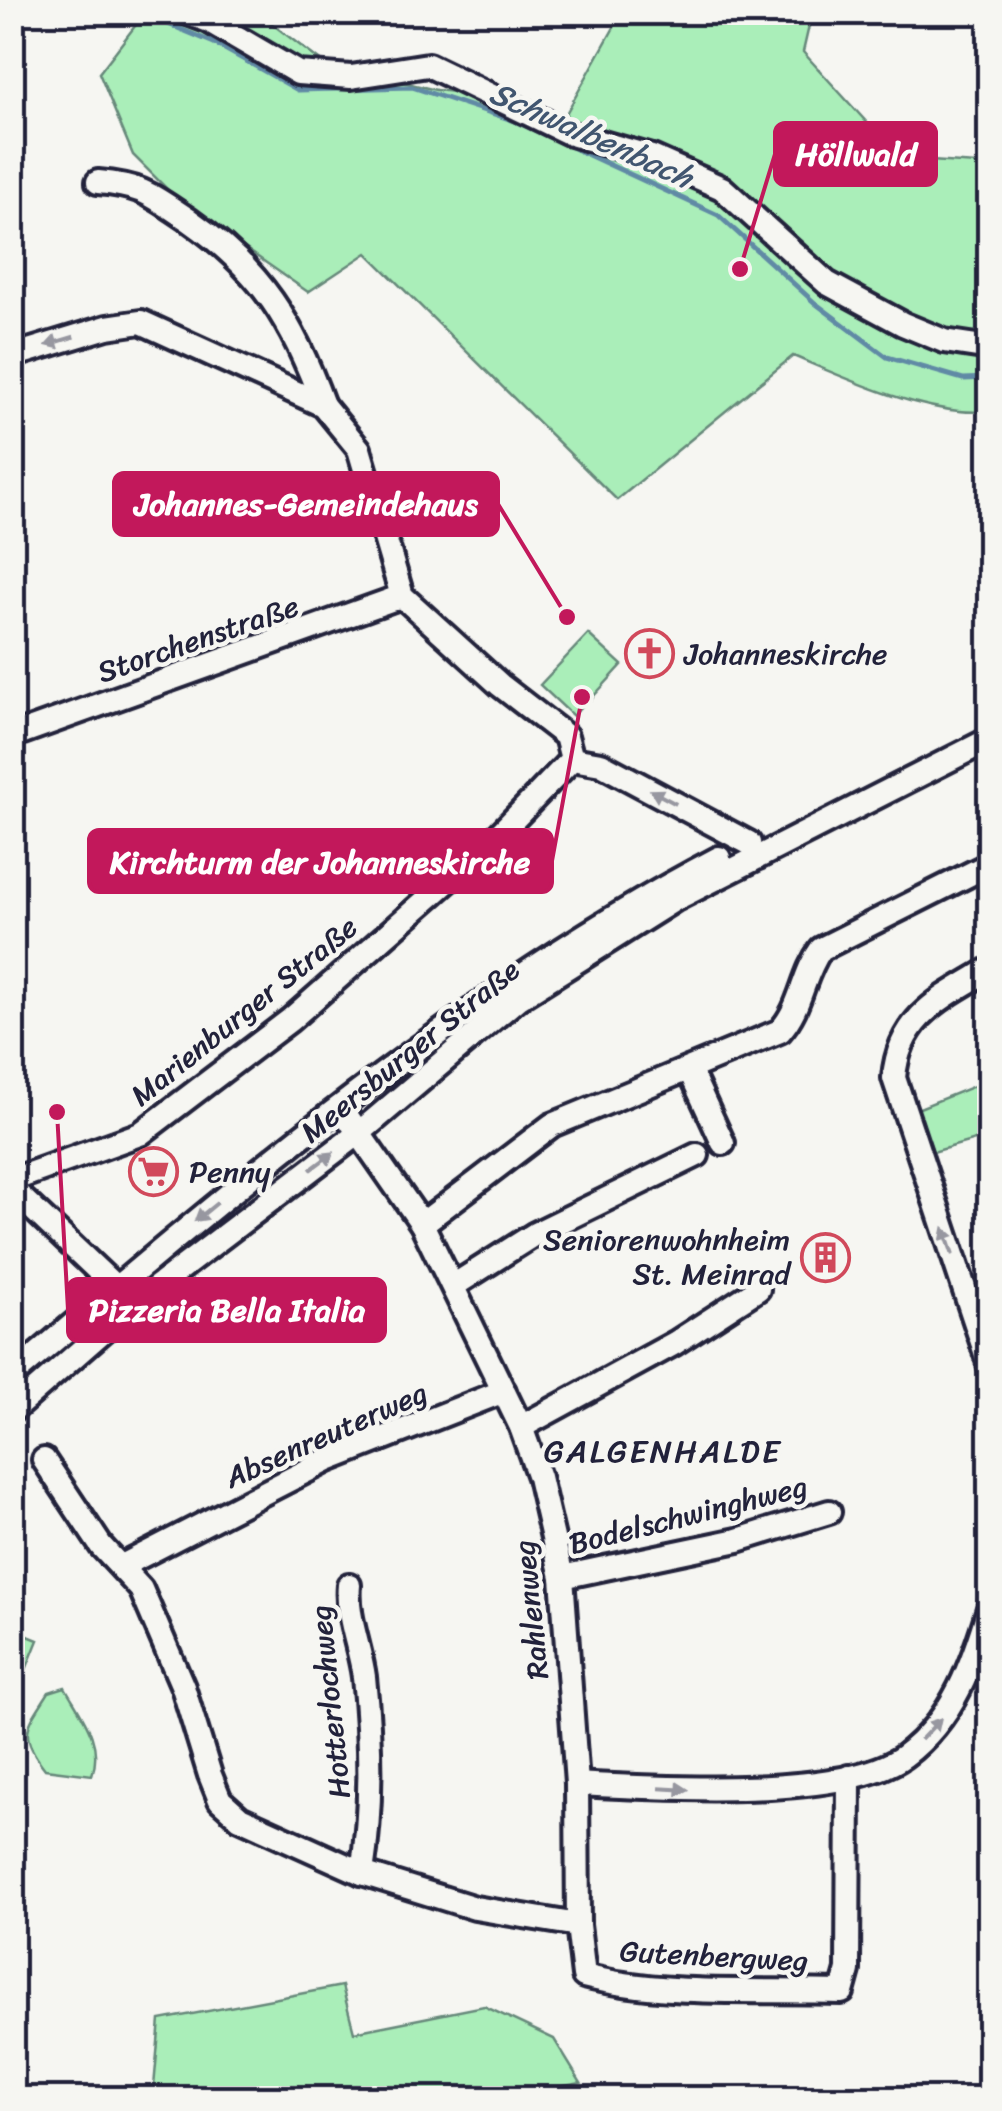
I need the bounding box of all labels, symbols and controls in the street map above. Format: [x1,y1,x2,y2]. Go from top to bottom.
water label: Schwalbenbach [480,65,705,207]
callout: Höllwald [775,123,936,185]
text: Höllwald [795,126,920,183]
one-way arrow [44,334,75,349]
callout: Johannes-Gemeindehaus [114,473,498,535]
text: Johannes-Gemeindehaus [132,476,479,533]
street label: Storchenstraße [90,579,306,699]
place label: Johanneskirche [683,627,887,681]
church icon: Johanneskirche [623,628,675,680]
one-way arrow [648,789,677,806]
callout: Kirchturm der Johanneskirche [89,830,552,892]
text: Kirchturm der Johanneskirche [109,834,531,891]
street label: Marienburger Straße [118,902,370,1120]
street label: Meersburger Straße [288,945,532,1157]
place label: Penny [189,1145,271,1199]
supermarket icon: Penny [128,1146,180,1198]
one-way arrow [309,1151,335,1171]
one-way arrow [194,1201,219,1222]
place label: Seniorenwohnheim St. Meinrad [543,1213,792,1301]
one-way arrow [940,1225,955,1255]
building icon: Seniorenwohnheim St. Meinrad [799,1231,851,1283]
callout: Pizzeria Bella Italia [68,1279,385,1341]
text: Pizzeria Bella Italia [89,1282,366,1339]
street label: Absenreuterweg [215,1366,436,1504]
district label: GALGENHALDE [544,1423,782,1480]
street label: Bodelschwinghweg [563,1459,813,1571]
street label: Rahlenweg [497,1538,565,1682]
street label: Hotterlochweg [293,1603,367,1801]
one-way arrow [919,1717,942,1741]
one-way arrow [659,1781,691,1797]
street label: Gutenbergweg [618,1924,810,1988]

